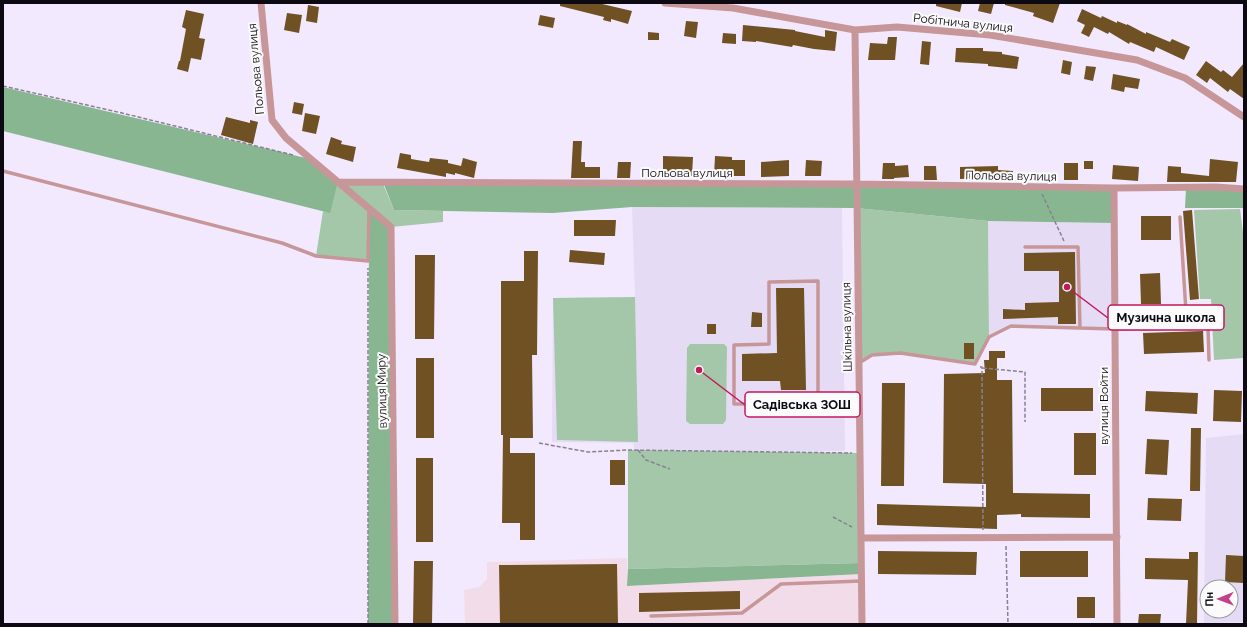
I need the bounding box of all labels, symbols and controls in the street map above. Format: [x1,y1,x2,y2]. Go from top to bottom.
street label: Робітнича вулиця [912,11,1014,35]
street label: Польова вулиця [245,23,267,115]
street label: Польова вулиця [641,166,733,180]
street label: Польова вулиця [965,168,1057,184]
street label: Шкільна вулиця [839,282,855,372]
callout: Музична школа [1108,305,1224,330]
text: Музична школа [1116,310,1216,325]
street label: вулиця Миру [374,353,390,428]
street label: вулиця Войти [1097,367,1111,445]
callout: Садівська ЗОШ [745,392,860,417]
text: Садівська ЗОШ [753,397,851,412]
north arrow [1199,579,1239,619]
text: Пн [1203,592,1216,607]

